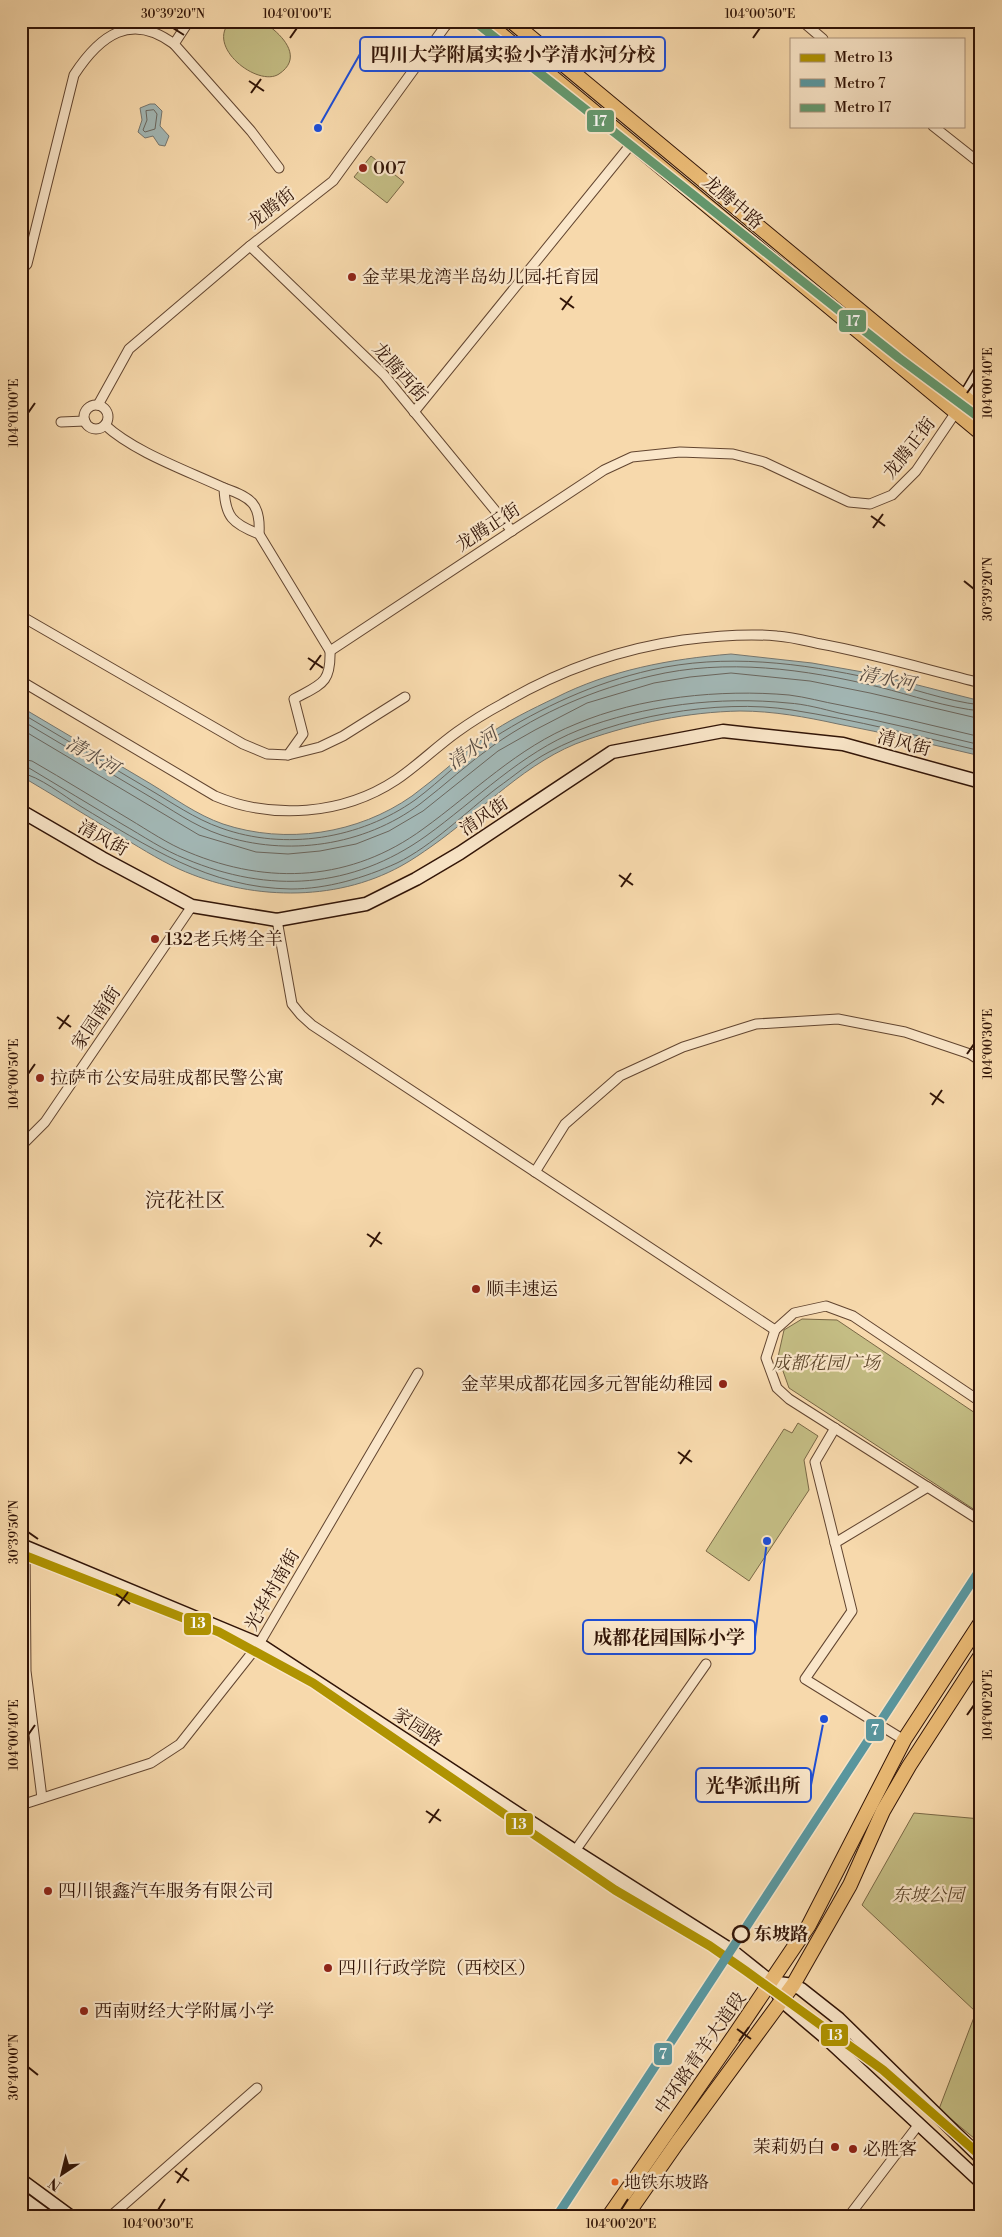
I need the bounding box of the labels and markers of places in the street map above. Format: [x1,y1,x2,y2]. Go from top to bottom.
callout: 四川大学附属实验小学清水河分校 [360,37,665,71]
place label: 007 [373,157,406,180]
marker: 007 [357,162,369,174]
place label: 金苹果龙湾半岛幼儿园·托育园 [362,266,599,289]
marker: 金苹果龙湾半岛幼儿园·托育园 [346,271,358,283]
place label: 132老兵烤全羊 [165,928,283,951]
marker: 132老兵烤全羊 [149,933,161,945]
place label: 拉萨市公安局驻成都民警公寓 [50,1067,284,1090]
marker: 拉萨市公安局驻成都民警公寓 [34,1072,46,1084]
place label: 顺丰速运 [486,1278,558,1301]
marker: 顺丰速运 [470,1283,482,1295]
place label: 金苹果成都花园多元智能幼稚园 [461,1373,713,1396]
marker: 金苹果成都花园多元智能幼稚园 [717,1378,729,1390]
callout: 成都花园国际小学 [583,1620,755,1654]
callout: 光华派出所 [696,1768,811,1802]
place label: 四川银鑫汽车服务有限公司 [58,1880,274,1903]
marker: 四川银鑫汽车服务有限公司 [42,1885,54,1897]
place label: 东坡路 [754,1923,808,1946]
marker: 东坡路 [732,1925,750,1943]
place label: 四川行政学院（西校区） [338,1957,536,1980]
marker: 四川行政学院（西校区） [322,1962,334,1974]
place label: 西南财经大学附属小学 [94,2000,274,2023]
marker: 西南财经大学附属小学 [78,2005,90,2017]
place label: 茉莉奶白 [753,2136,825,2159]
place label: 必胜客 [863,2138,917,2161]
marker: 茉莉奶白 [829,2141,841,2153]
marker: 必胜客 [847,2143,859,2155]
place label: 地铁东坡路 [624,2172,709,2194]
marker: 地铁东坡路 [610,2177,620,2187]

